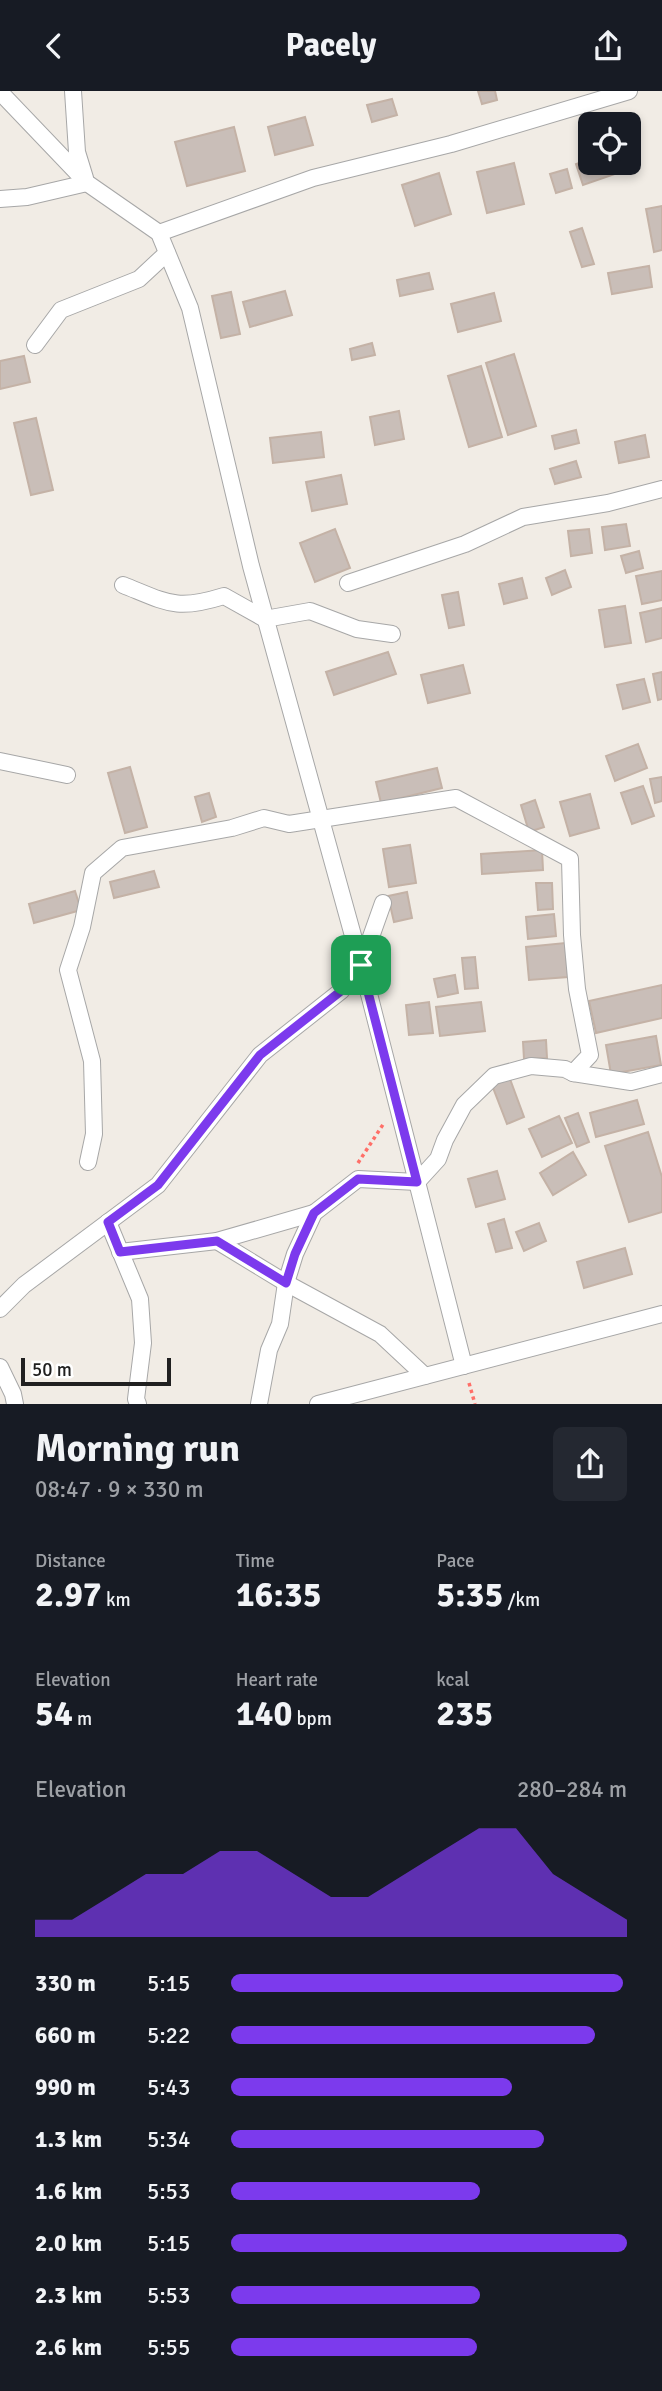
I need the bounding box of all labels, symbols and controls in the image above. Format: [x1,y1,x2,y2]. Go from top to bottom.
text: Pacely [286,26,376,65]
icon: back [35,27,73,65]
icon: share [589,27,627,65]
map controls [578,112,641,175]
button: locate [578,112,641,175]
pin [331,935,391,995]
icon: arrive [342,946,380,984]
scale bar [21,1355,172,1387]
text: 50 m [32,1358,72,1382]
text: Morning run [35,1425,240,1472]
button: share [553,1427,627,1501]
text: 08:47 · 9 × 330 m [35,1475,204,1504]
text: Distance [35,1549,106,1573]
text: Time [236,1549,275,1573]
text: Pace [436,1549,475,1573]
text: 2.97 [35,1573,102,1616]
text: 16:35 [236,1573,322,1616]
text: 5:35 [436,1573,503,1616]
text: km [102,1588,131,1612]
text: /km [503,1588,540,1612]
text: Elevation [35,1668,111,1692]
text: Heart rate [236,1668,318,1692]
text: kcal [436,1668,470,1692]
text: 54 [35,1692,73,1735]
text: 140 [236,1692,292,1735]
text: 235 [436,1692,493,1735]
text: m [73,1707,92,1731]
text: bpm [292,1707,332,1731]
text: Elevation [35,1775,127,1804]
text: 280–284 m [517,1775,627,1804]
text: 330 m [35,1969,96,1998]
text: 5:15 [147,1969,190,1998]
text: 660 m [35,2021,96,2050]
text: 5:22 [147,2021,190,2050]
text: 990 m [35,2073,96,2102]
text: 5:43 [147,2073,190,2102]
text: 1.3 km [35,2125,102,2154]
text: 5:34 [147,2125,190,2154]
text: 1.6 km [35,2177,102,2206]
text: 5:53 [147,2177,190,2206]
text: 2.0 km [35,2229,102,2258]
text: 5:15 [147,2229,190,2258]
text: 2.3 km [35,2281,102,2310]
text: 5:53 [147,2281,190,2310]
text: 2.6 km [35,2333,102,2362]
text: 5:55 [147,2333,190,2362]

